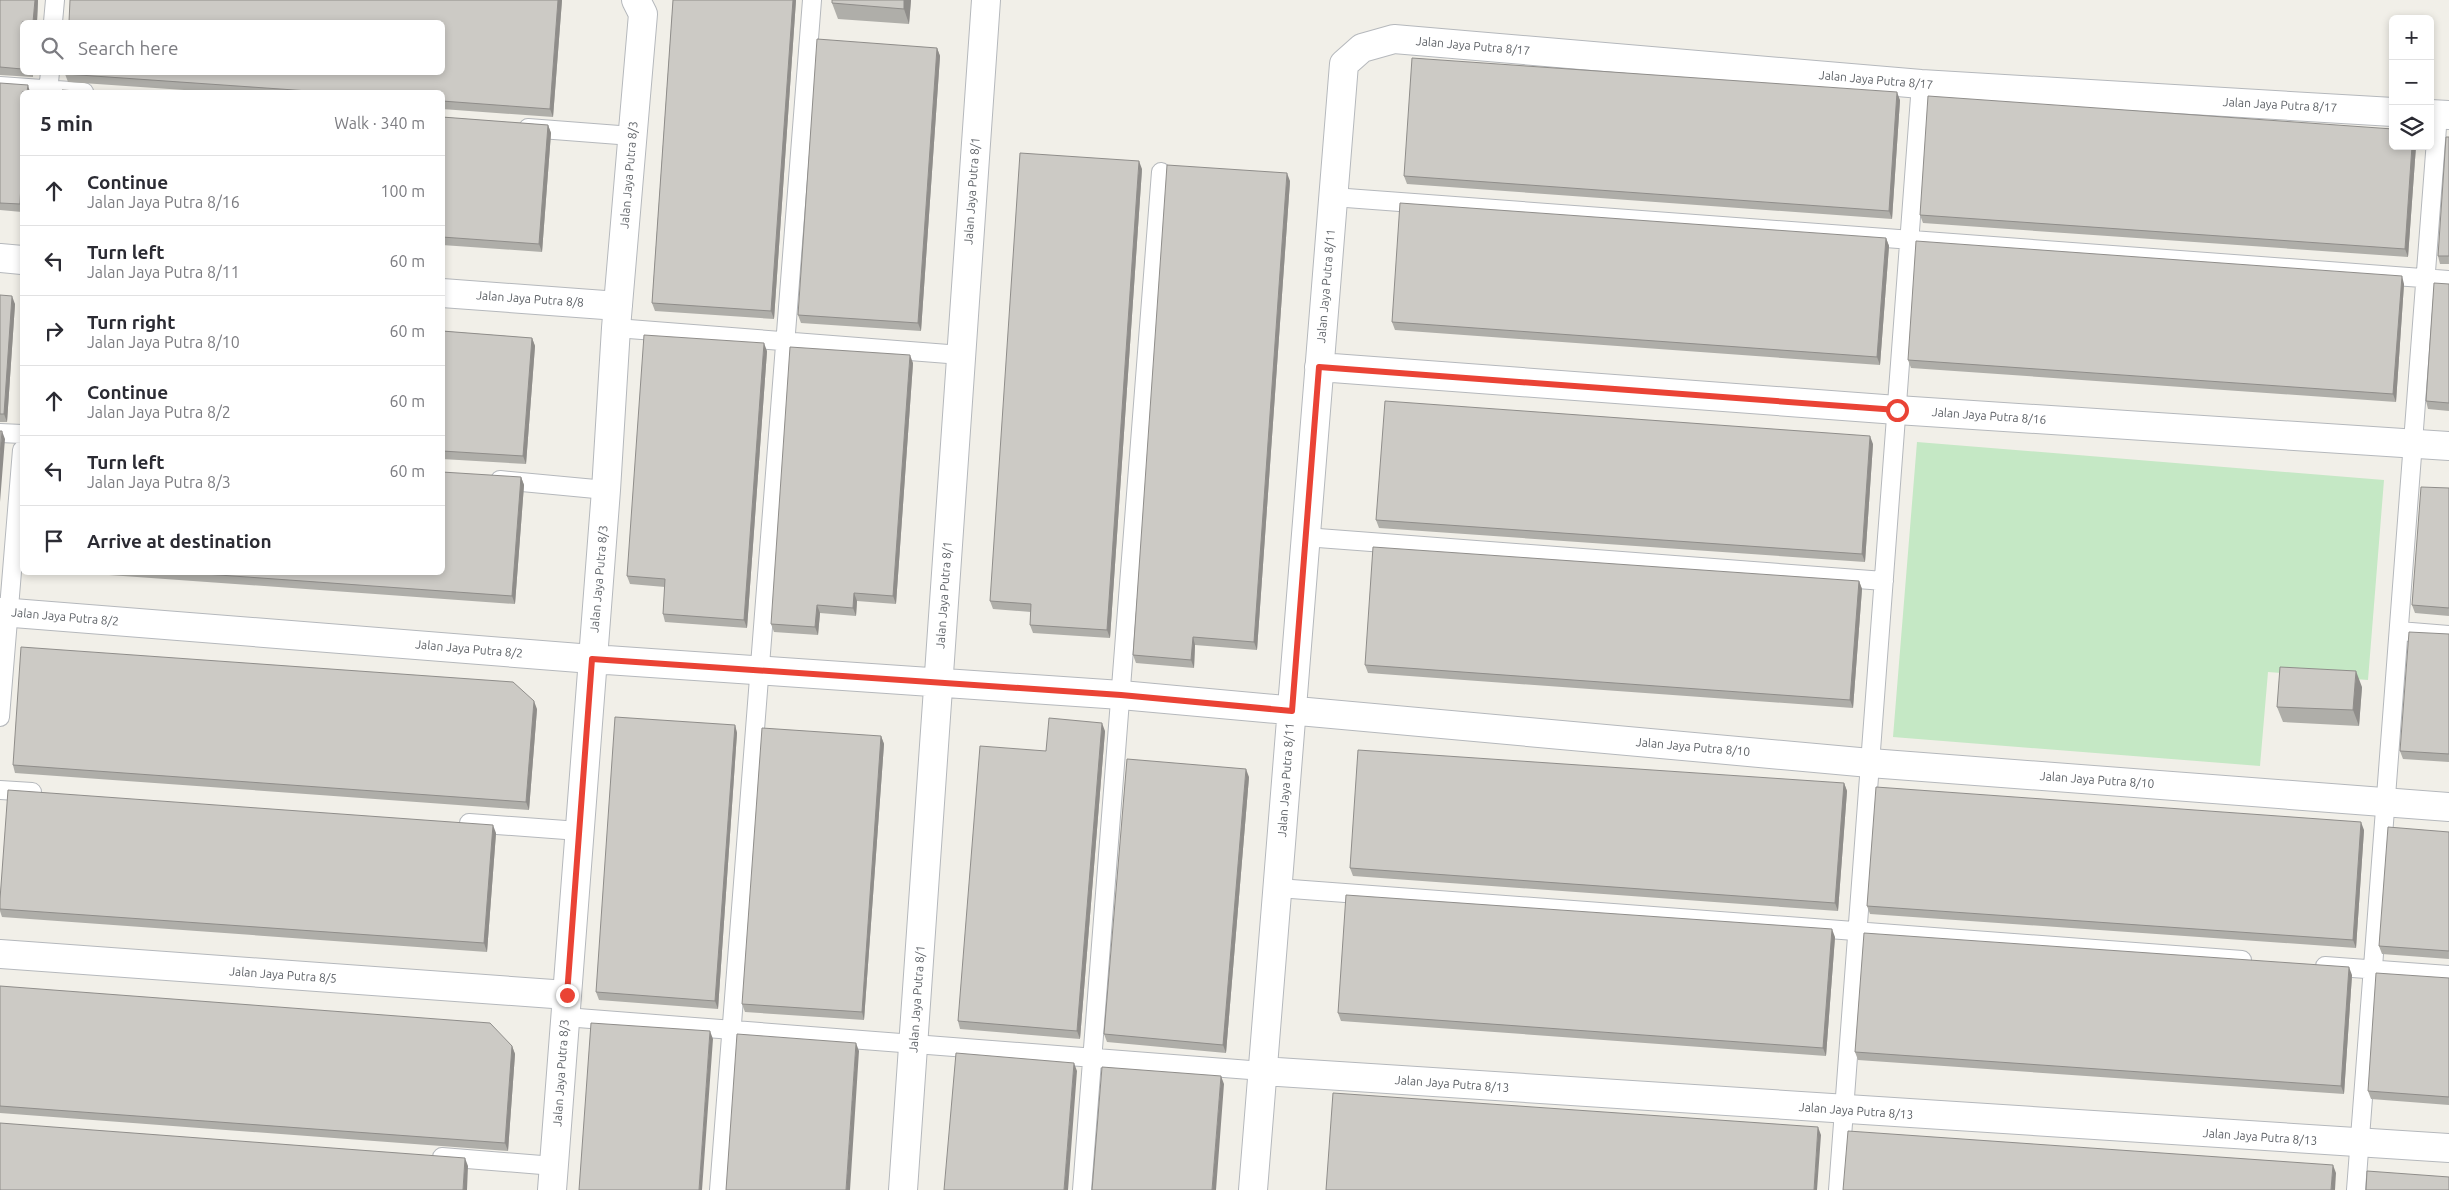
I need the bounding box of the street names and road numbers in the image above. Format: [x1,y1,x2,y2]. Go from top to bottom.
street label: Jalan Jaya Putra 8/17 [1415,34,1531,57]
street label: Jalan Jaya Putra 8/17 [1818,68,1934,91]
street label: Jalan Jaya Putra 8/17 [2222,95,2338,114]
street label: Jalan Jaya Putra 8/3 [617,121,640,229]
street label: Jalan Jaya Putra 8/1 [961,137,982,245]
street label: Jalan Jaya Putra 8/11 [1314,228,1337,344]
street label: Jalan Jaya Putra 8/8 [476,288,585,309]
street label: Jalan Jaya Putra 8/16 [1931,405,2047,426]
street label: Jalan Jaya Putra 8/3 [587,525,610,633]
street label: Jalan Jaya Putra 8/1 [933,541,954,649]
street label: Jalan Jaya Putra 8/2 [11,605,119,628]
street label: Jalan Jaya Putra 8/2 [415,637,523,660]
street label: Jalan Jaya Putra 8/11 [1275,722,1296,838]
street label: Jalan Jaya Putra 8/10 [1635,735,1751,758]
street label: Jalan Jaya Putra 8/10 [2039,769,2155,790]
street label: Jalan Jaya Putra 8/1 [906,945,927,1053]
street label: Jalan Jaya Putra 8/5 [229,964,337,985]
street label: Jalan Jaya Putra 8/3 [550,1019,571,1127]
street label: Jalan Jaya Putra 8/13 [1394,1073,1510,1094]
street label: Jalan Jaya Putra 8/13 [1798,1100,1914,1121]
street label: Jalan Jaya Putra 8/13 [2202,1126,2318,1147]

